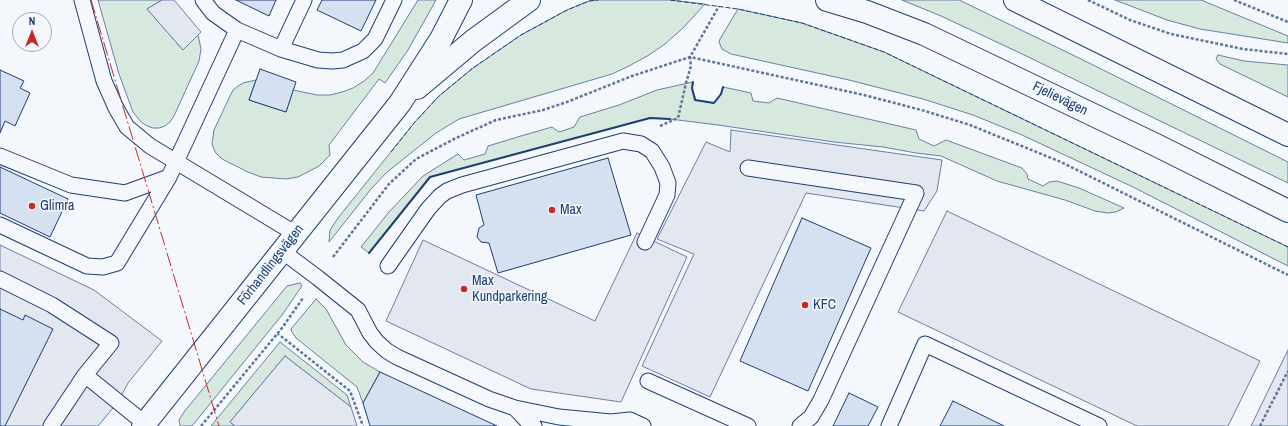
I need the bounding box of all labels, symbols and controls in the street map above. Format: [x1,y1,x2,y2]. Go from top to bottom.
north arrow [12,12,52,52]
text: N [29,14,35,28]
street label: Fjelievägen [1030,78,1090,120]
place label: Glimra [40,198,74,214]
marker: Glimra [27,201,37,211]
place label: Max [560,202,582,218]
marker: Max [547,205,557,215]
street label: Förhandlingsvägen [234,221,308,309]
place label: Max Kundparkering [472,273,547,306]
marker: Max Kundparkering [459,284,469,294]
place label: KFC [813,297,836,313]
marker: KFC [800,300,810,310]

